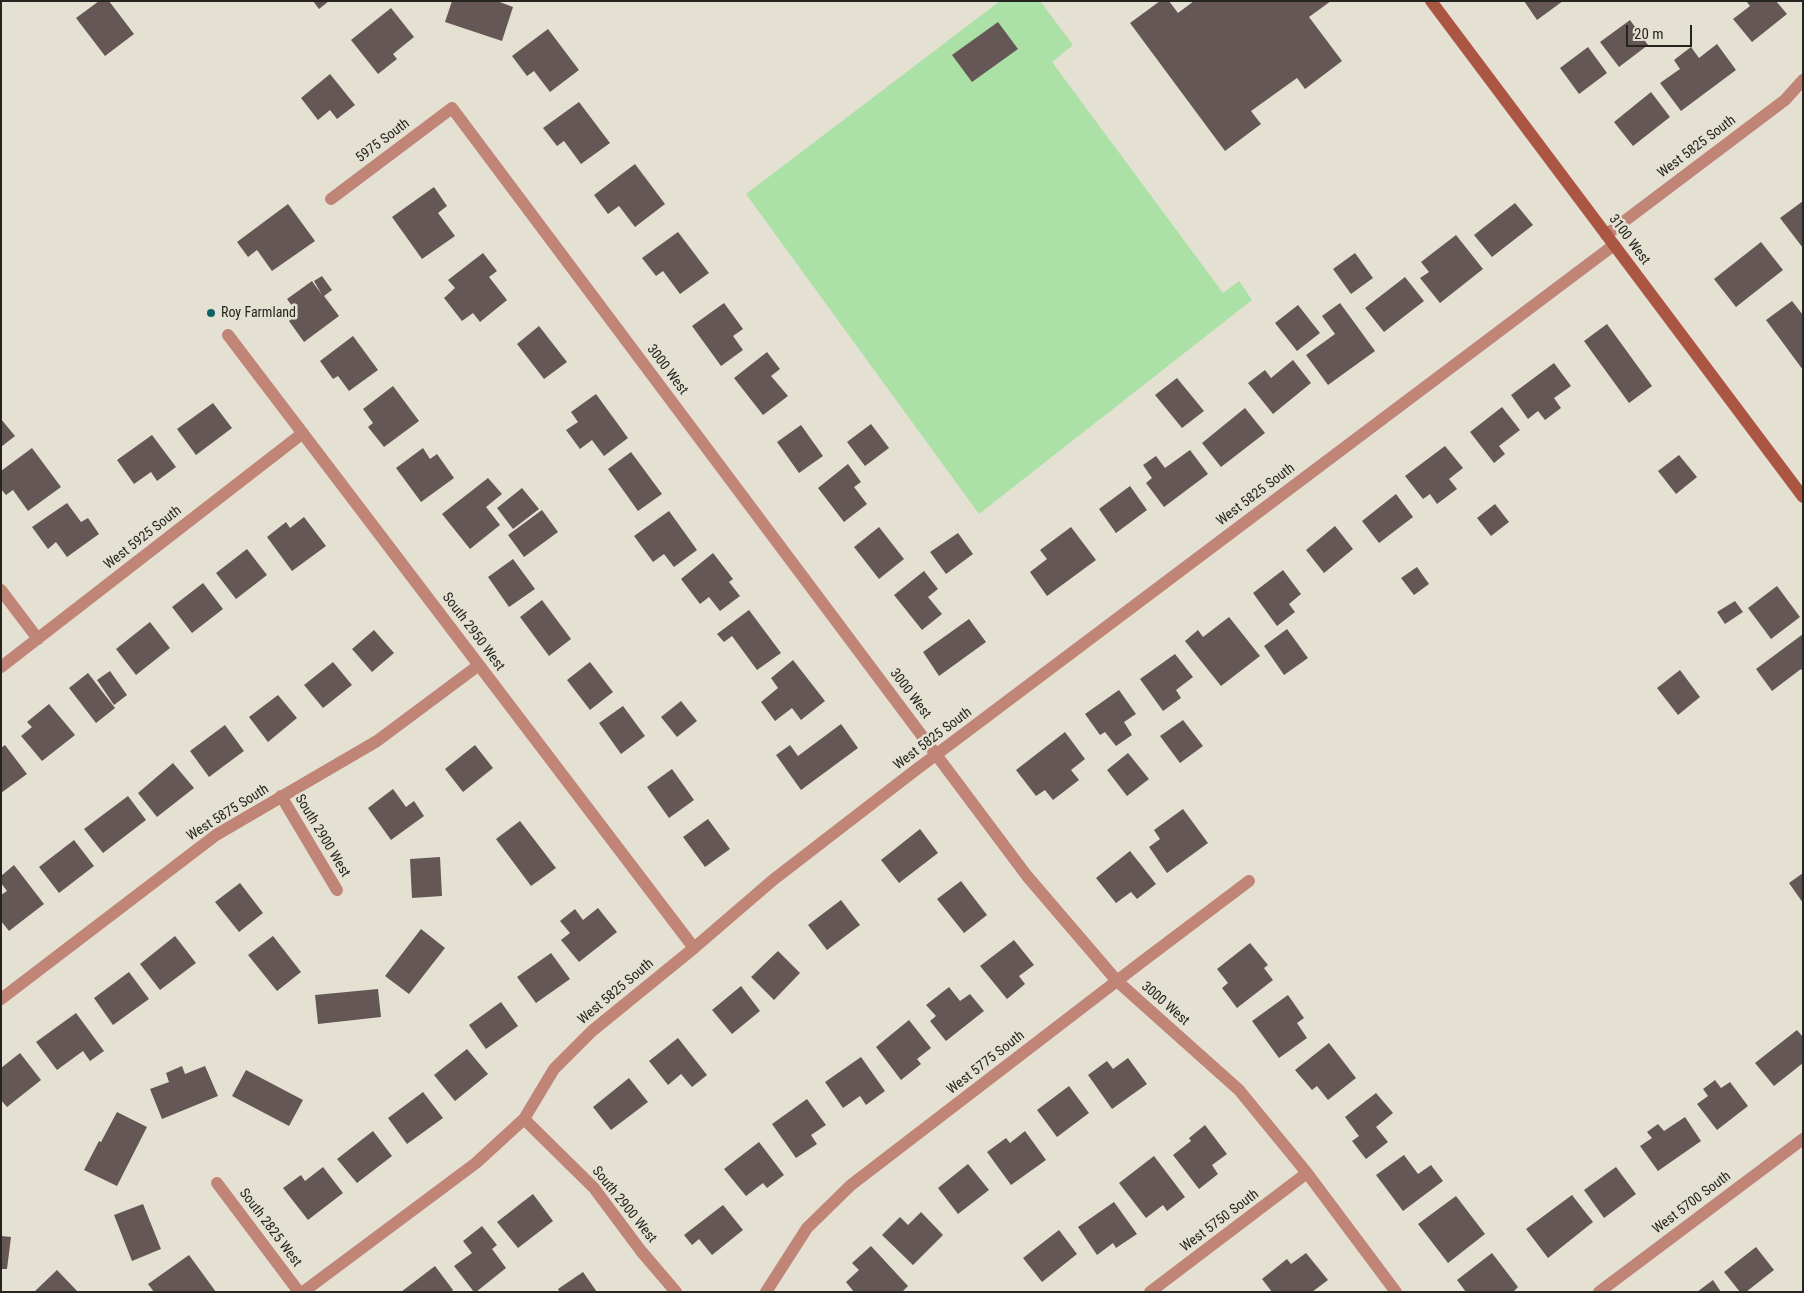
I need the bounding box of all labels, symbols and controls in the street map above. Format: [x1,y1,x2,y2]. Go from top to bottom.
scale bar [1629,15,1695,47]
text: 20 m [1634,25,1664,43]
street label: West 5825 South [1655,112,1739,182]
street label: 5975 South [353,115,413,167]
street label: 3100 West [1605,212,1653,268]
place label: Roy Farmland [221,305,296,321]
marker: Roy Farmland [205,307,217,319]
street label: 3000 West [643,342,691,398]
street label: West 5825 South [1214,460,1298,530]
street label: West 5925 South [101,503,185,573]
street label: South 2950 West [438,590,508,674]
street label: 3000 West [886,666,934,722]
street label: West 5825 South [891,704,975,774]
street label: West 5875 South [184,781,272,845]
street label: South 2900 West [291,792,353,880]
street label: West 5825 South [575,955,657,1029]
street label: 3000 West [1137,979,1193,1029]
street label: West 5775 South [944,1028,1028,1098]
street label: South 2900 West [588,1163,660,1247]
street label: West 5700 South [1650,1168,1734,1238]
street label: South 2825 West [235,1186,305,1270]
street label: West 5750 South [1178,1186,1262,1256]

